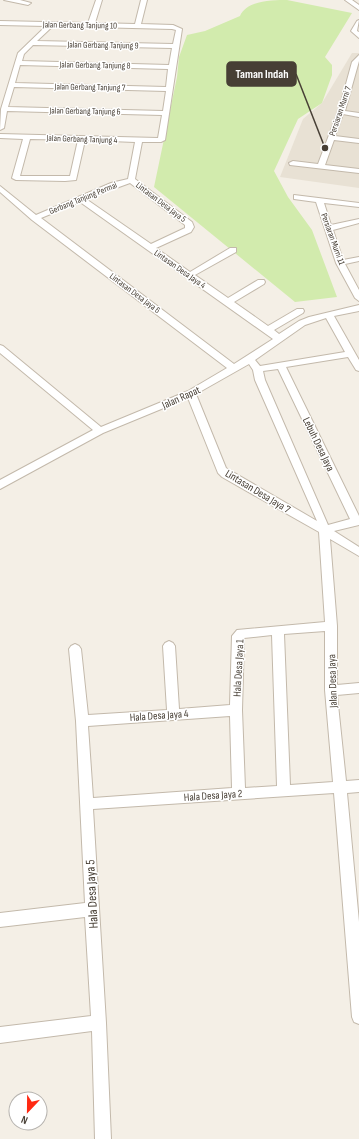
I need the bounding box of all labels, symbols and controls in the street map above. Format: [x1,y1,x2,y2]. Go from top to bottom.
street label: Jalan Gerbang Tanjung 10 [42,19,117,32]
street label: Jalan Gerbang Tanjung 9 [66,39,139,52]
street label: Jalan Gerbang Tanjung 8 [58,59,131,72]
callout: Taman Indah [227,62,296,86]
text: Taman Indah [236,67,288,82]
street label: Jalan Gerbang Tanjung 7 [54,81,126,94]
street label: Persiaran Murni 7 [327,85,354,137]
street label: Jalan Gerbang Tanjung 6 [48,105,121,118]
street label: Jalan Gerbang Tanjung 4 [45,133,118,146]
street label: Gerbang Tanjung Permai [48,180,119,217]
street label: Lintasan Desa Jaya 5 [133,180,188,225]
street label: Persiaran Murni 11 [318,212,347,267]
street label: Lintasan Desa Jaya 4 [152,248,208,291]
street label: Lintasan Desa Jaya 6 [107,271,162,316]
street label: Jalan Rapat [159,383,203,412]
street label: Lebuh Desa Jaya [300,415,337,473]
street label: Lintasan Desa Jaya 7 [223,467,293,516]
street label: Hala Desa Jaya 1 [230,639,247,697]
street label: Jalan Desa Jaya [325,654,340,709]
street label: Hala Desa Jaya 4 [129,707,189,724]
street label: Hala Desa Jaya 2 [183,787,243,804]
street label: Hala Desa Jaya 5 [82,859,102,929]
north arrow [8,1091,48,1131]
text: N [19,1113,30,1127]

